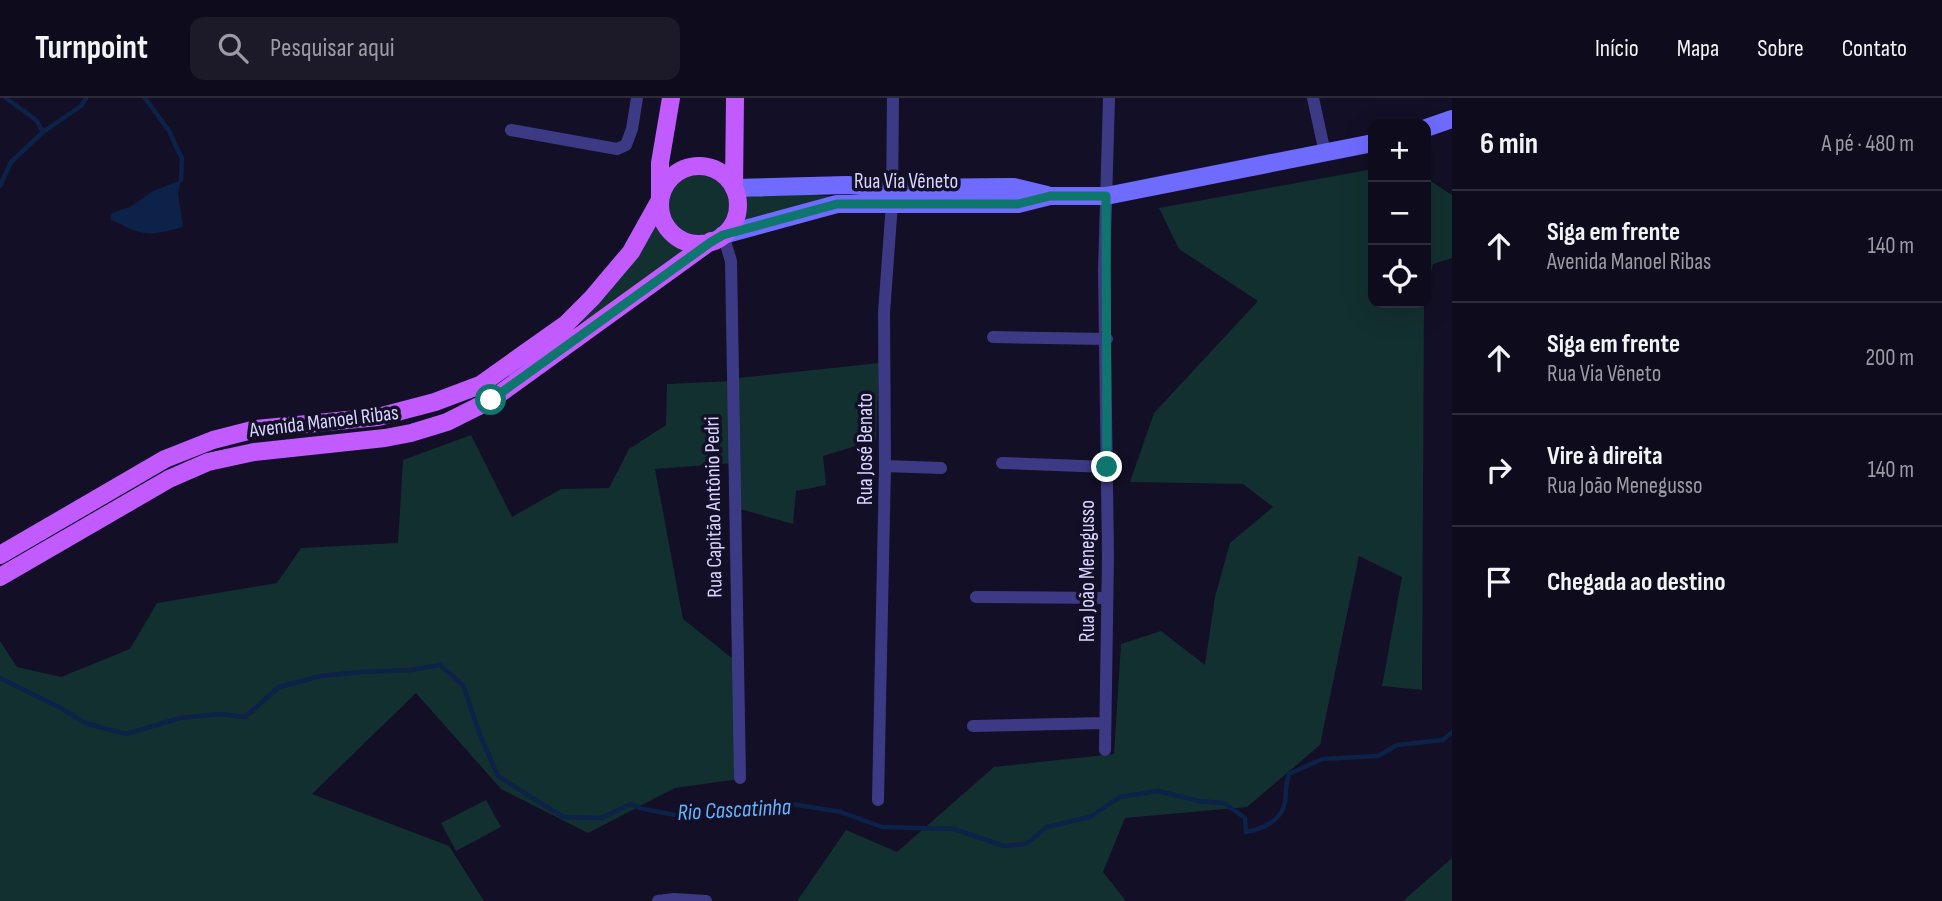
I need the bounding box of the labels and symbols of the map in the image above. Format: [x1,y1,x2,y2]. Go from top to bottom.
street label: Rua Via Vêneto [854,169,958,194]
route start [475,384,506,415]
street label: Rua José Benato [853,393,878,505]
street label: Avenida Manoel Ribas [247,400,400,443]
street label: Rua Capitão Antônio Pedri [699,416,728,598]
route end [1091,451,1122,482]
street label: Rua João Menegusso [1075,500,1100,642]
water label: Rio Cascatinha [677,793,792,827]

